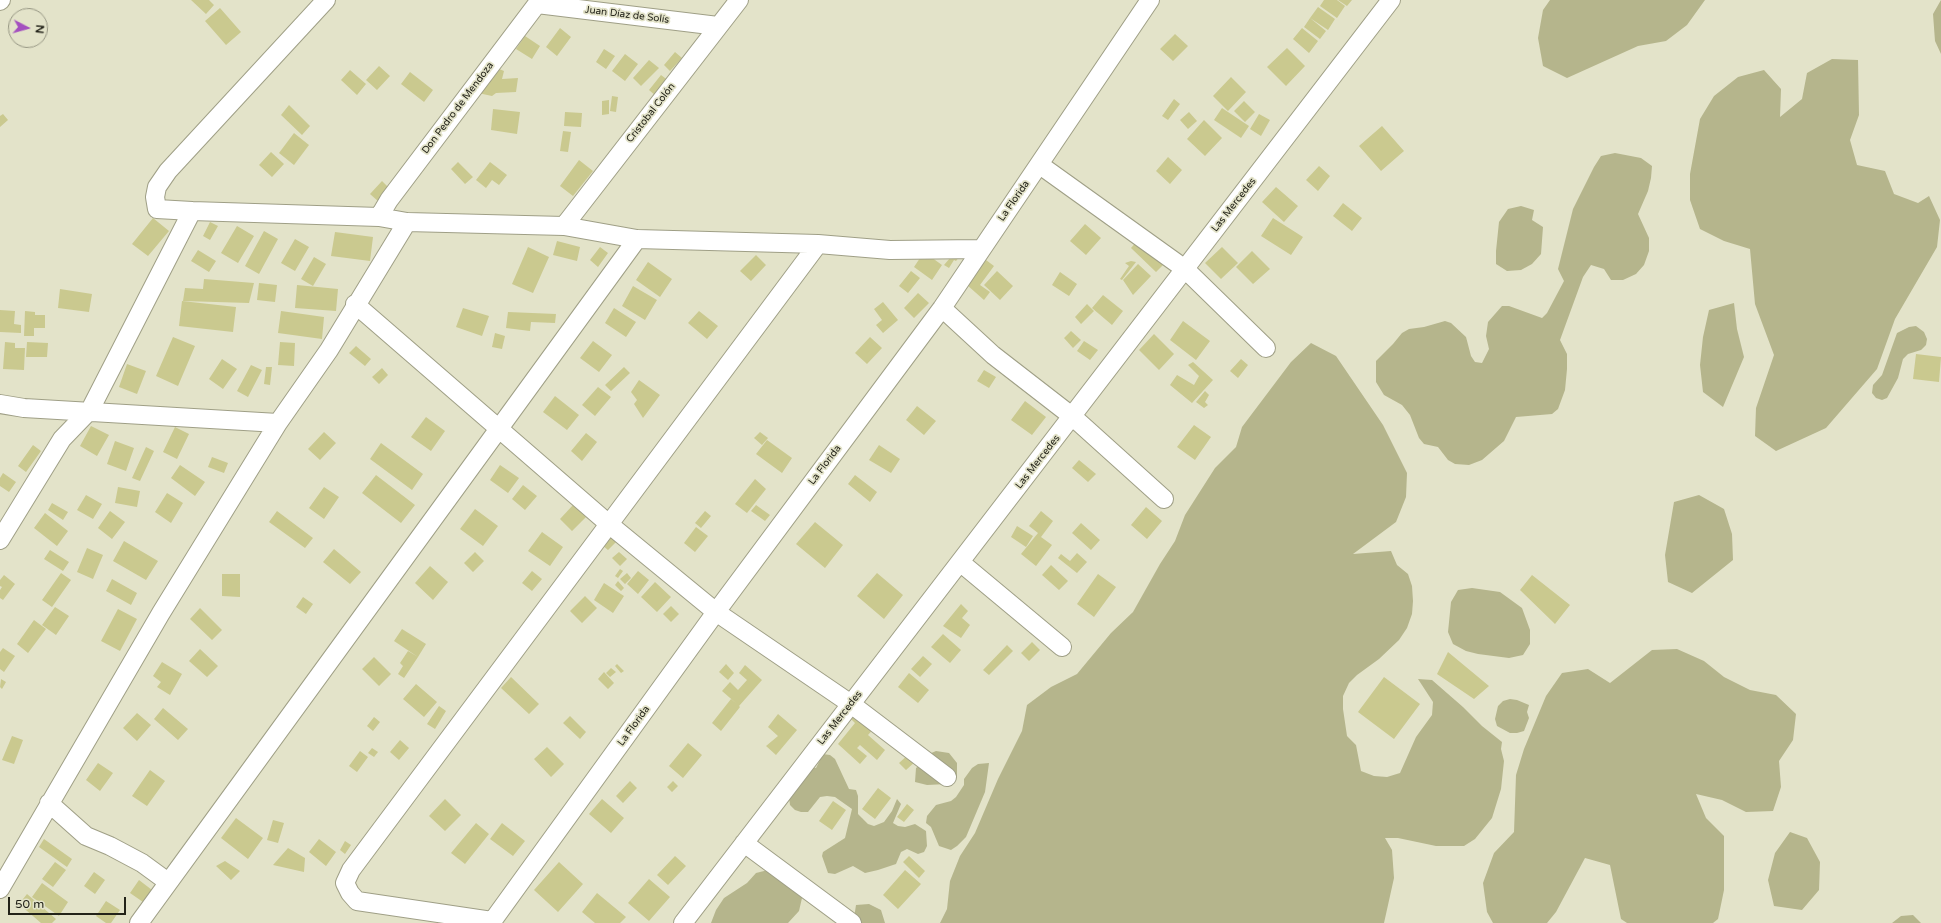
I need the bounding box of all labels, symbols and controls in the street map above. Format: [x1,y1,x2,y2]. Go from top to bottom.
street label: Juan Díaz de Solís [584,4,670,26]
north arrow [8,8,48,48]
text: N [33,24,46,34]
street label: Don Pedro de Mendoza [420,60,496,156]
street label: Cristobal Colón [624,81,678,145]
street label: Las Mercedes [1209,176,1259,234]
street label: La Florida [996,178,1032,224]
street label: Las Mercedes [1013,433,1063,491]
street label: La Florida [806,443,844,487]
street label: Las Mercedes [815,689,865,747]
street label: La Florida [615,704,653,748]
scale bar [10,889,128,915]
text: 50 m [15,897,44,911]

